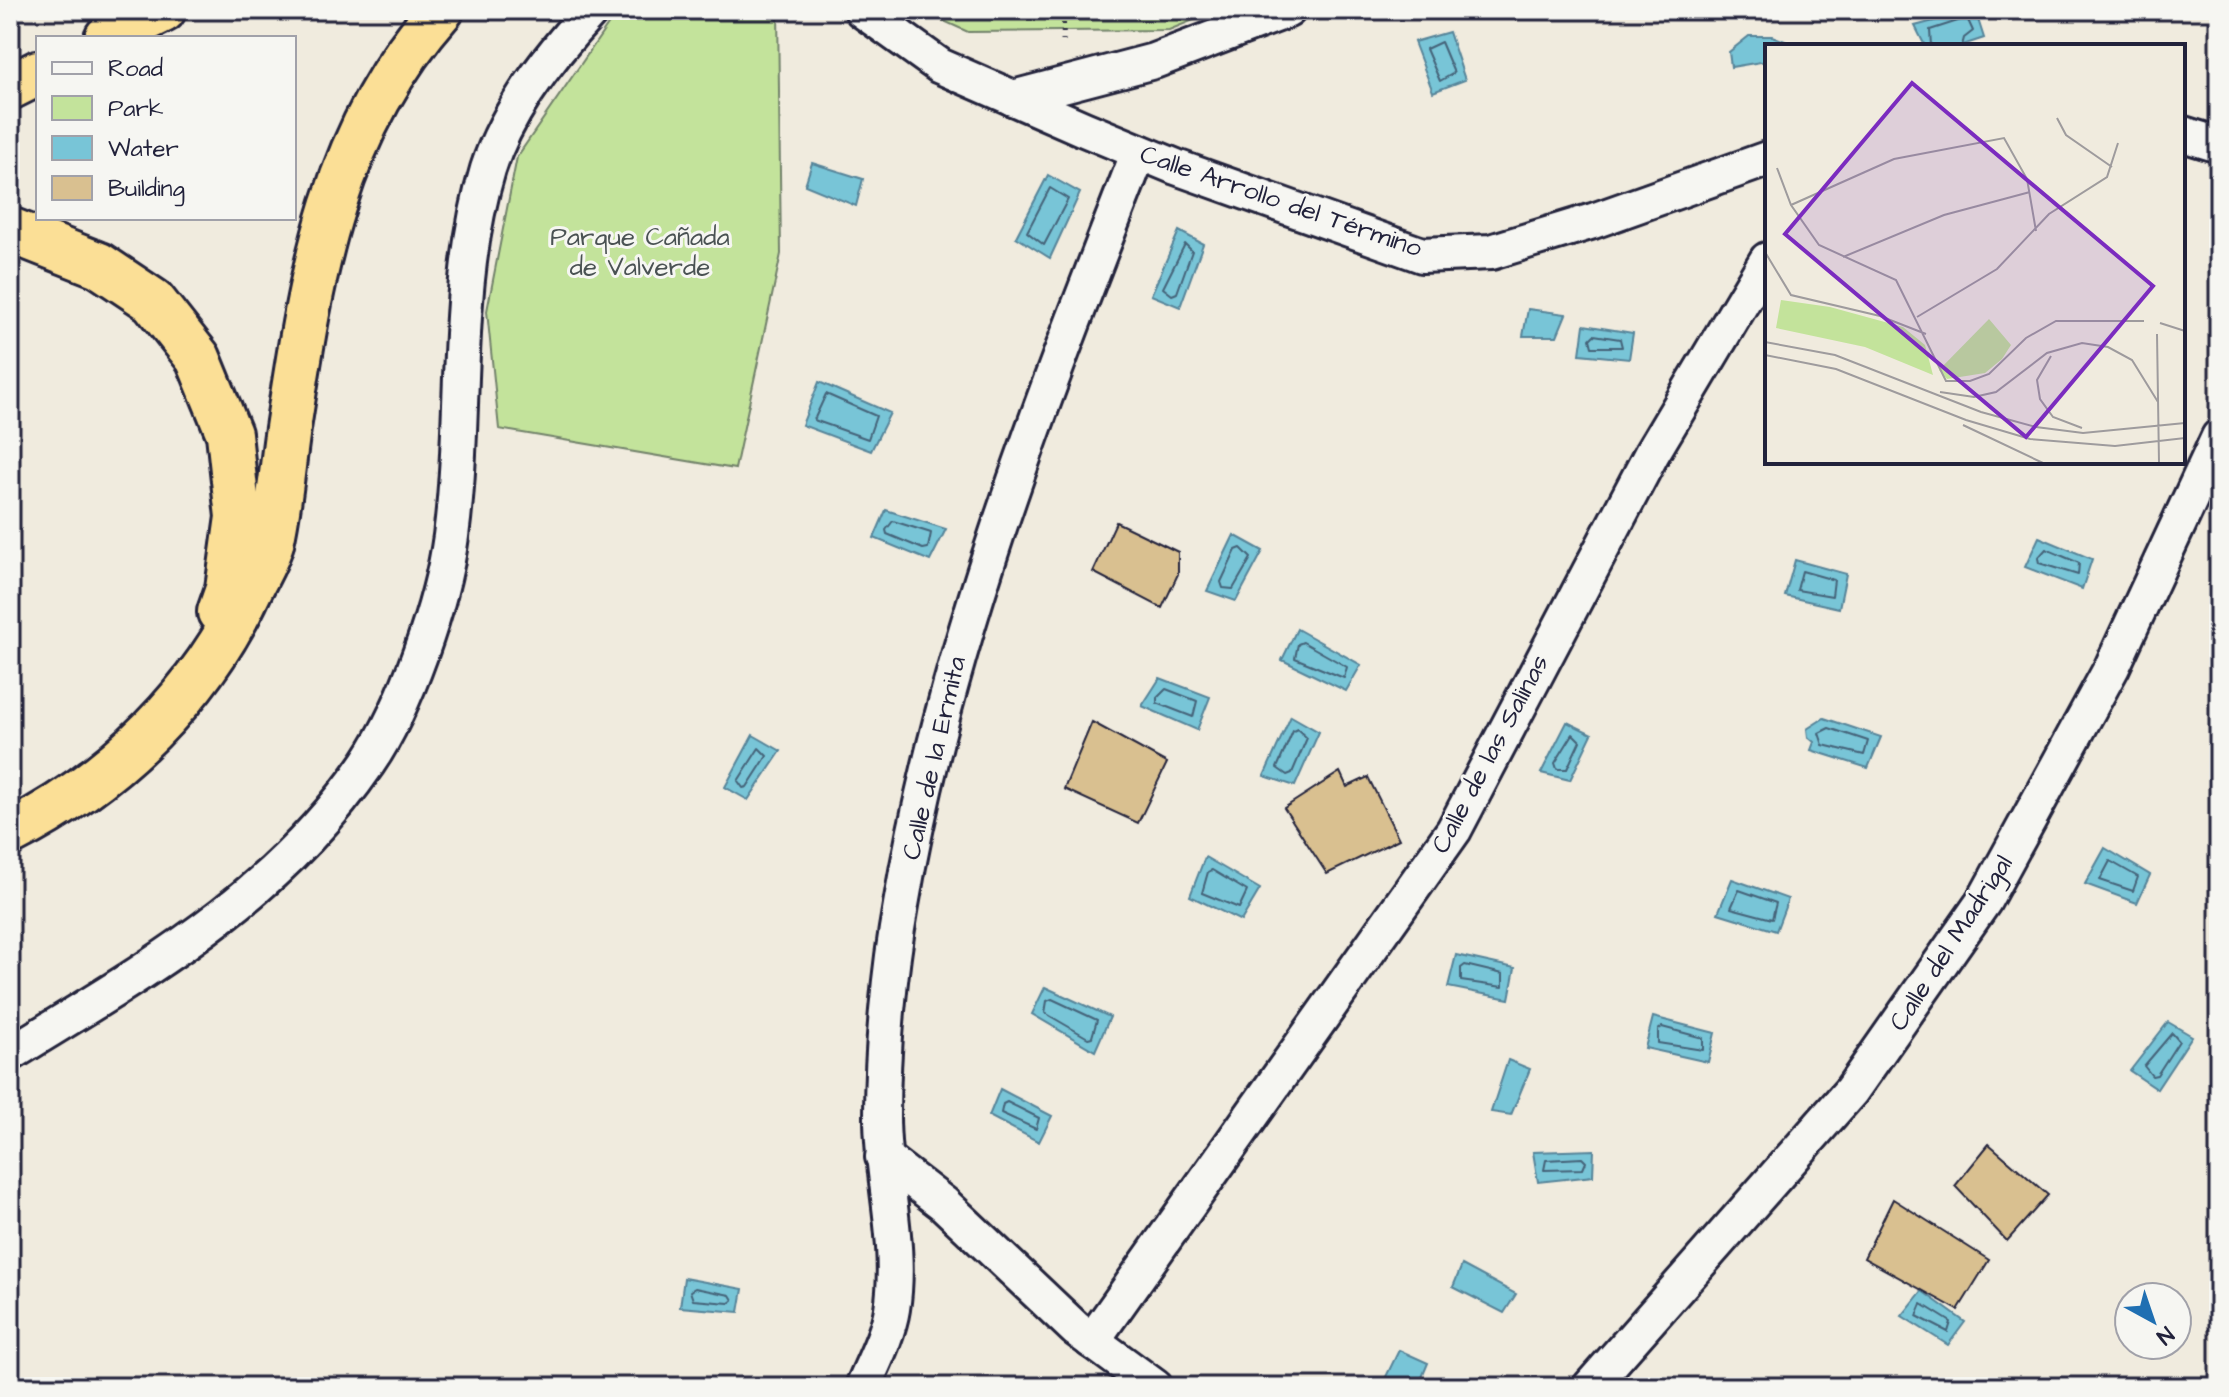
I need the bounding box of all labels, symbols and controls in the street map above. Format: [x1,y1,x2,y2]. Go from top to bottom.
legend [36,36,296,220]
inset map [1765,44,2185,464]
text: Road [108,52,163,86]
text: Park [108,92,164,126]
text: Water [108,132,179,166]
street label: Calle Arrollo del Término [1135,136,1427,266]
text: Building [108,172,185,207]
park label: Parque Cañada de Valverde [550,219,730,285]
street label: Calle de las Salinas [1422,648,1558,860]
street label: Calle de la Ermita [893,653,975,863]
street label: Calle del Madrigal [1881,848,2023,1039]
north arrow [2113,1281,2193,1361]
text: N [2149,1319,2180,1352]

